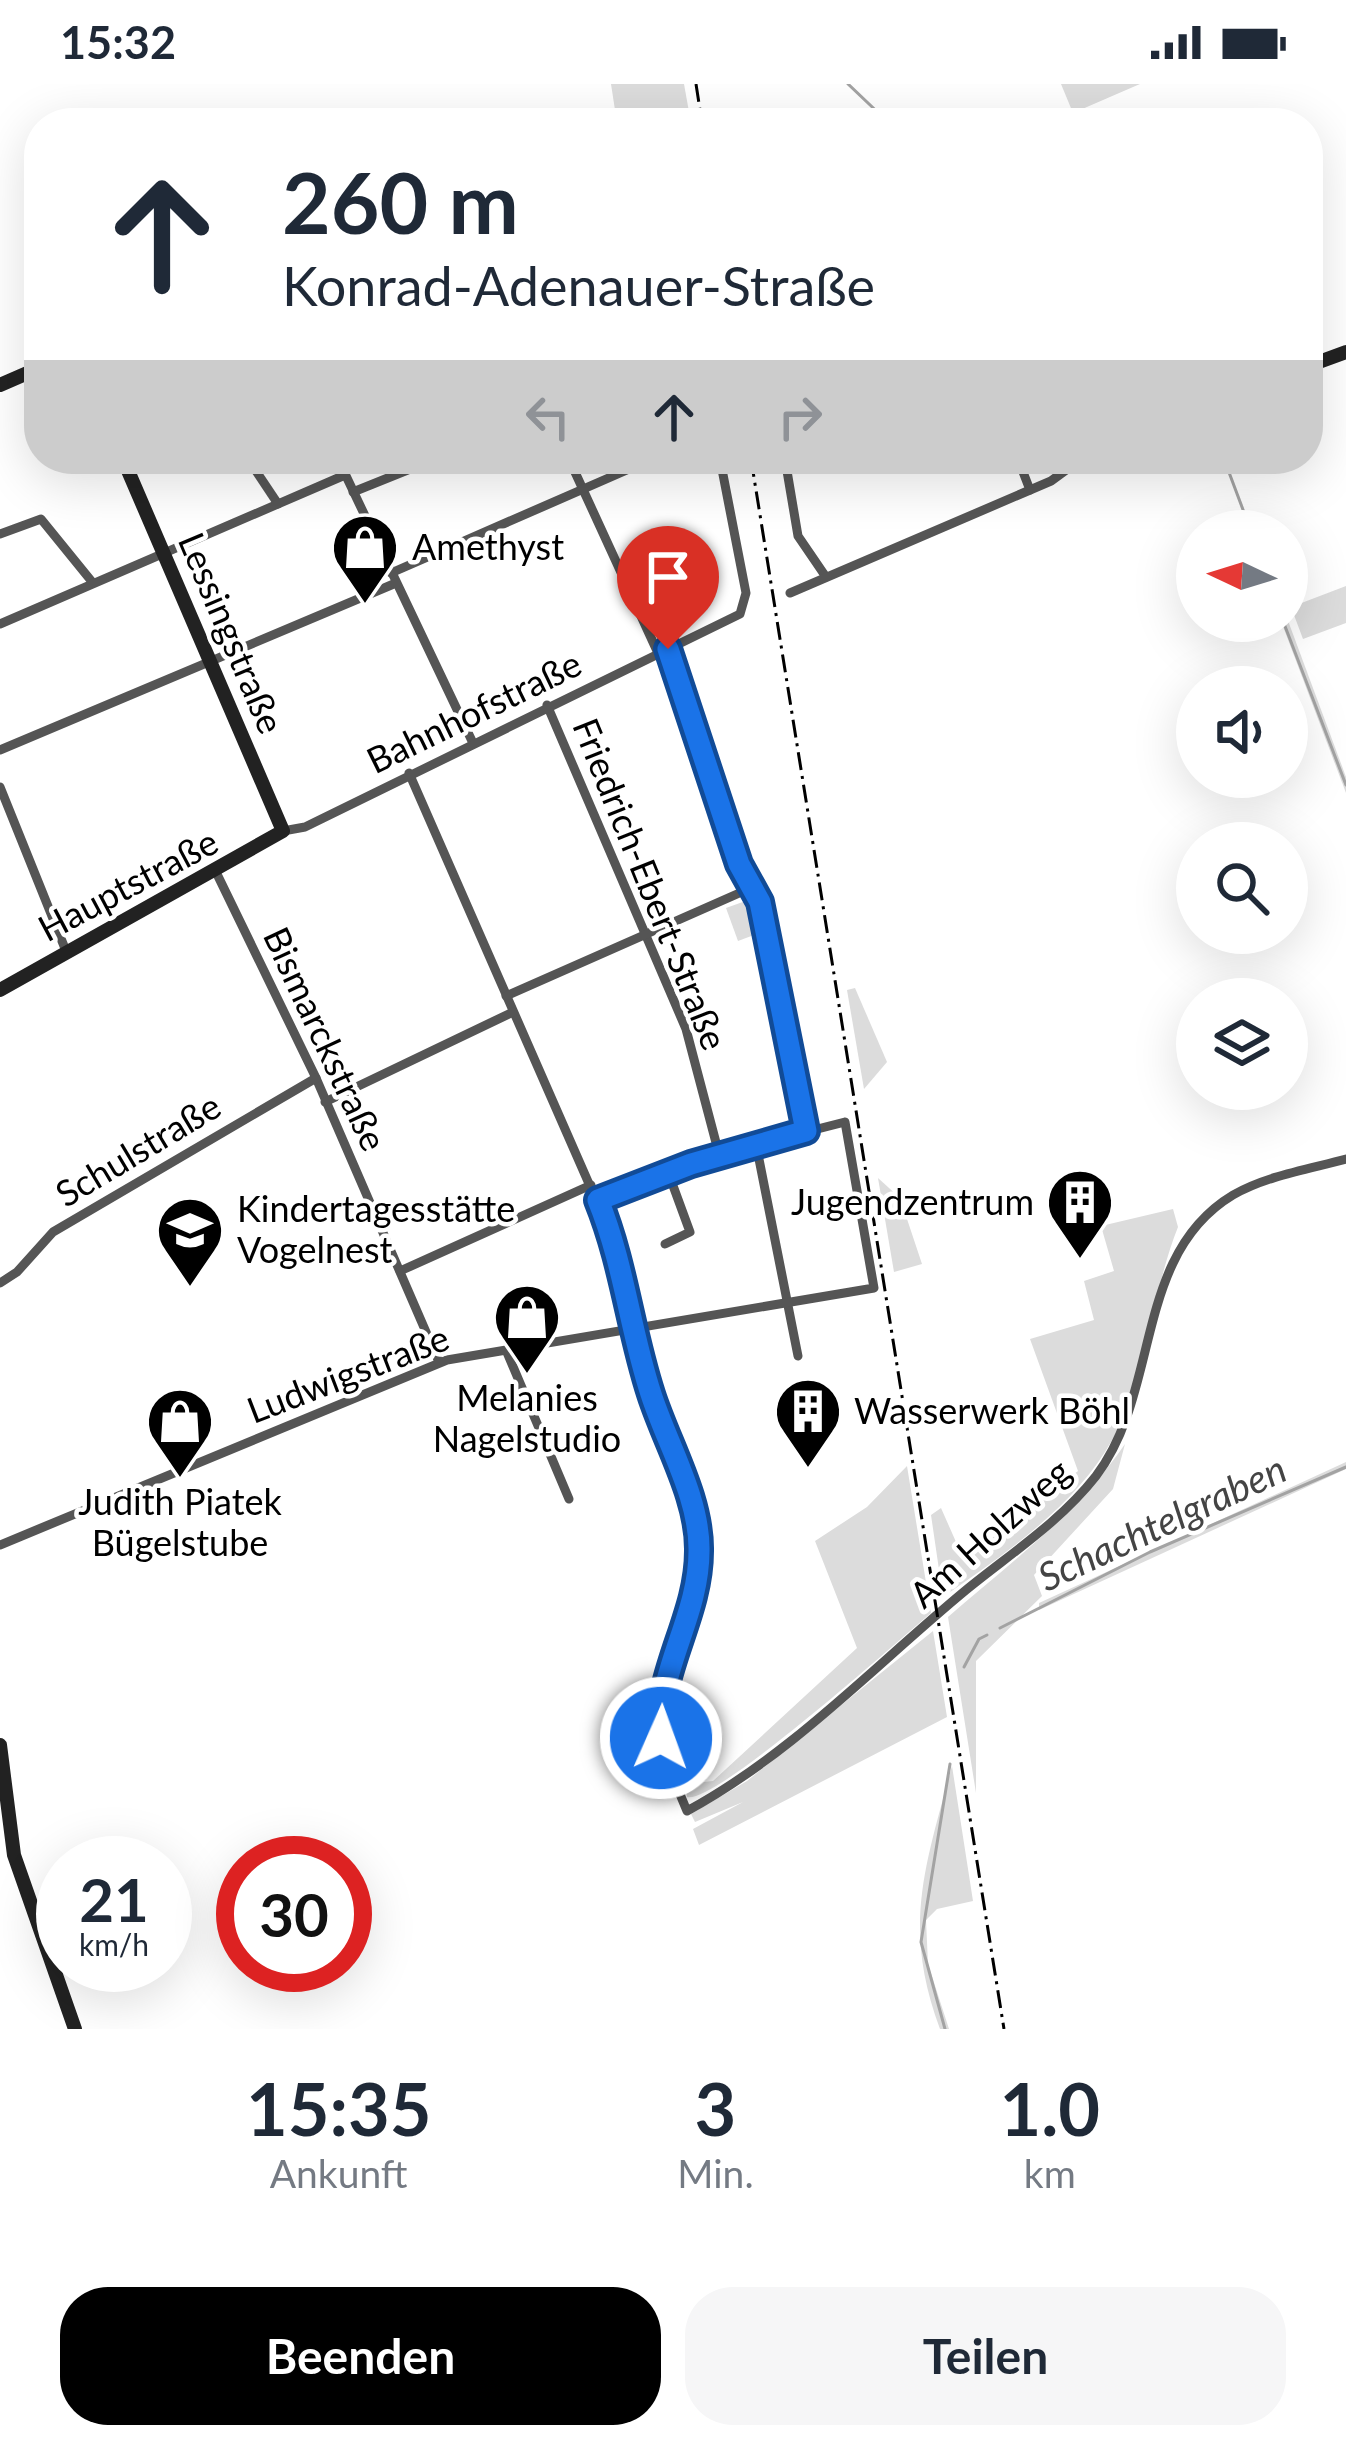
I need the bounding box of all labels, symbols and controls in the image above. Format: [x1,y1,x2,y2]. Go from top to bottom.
text: 15:32 [60,15,176,69]
text: 260 m [282,151,519,252]
icon: ahead [84,156,240,312]
text: Konrad-Adenauer-Straße [282,253,875,318]
icon: left [515,384,581,450]
icon: ahead [641,384,707,450]
icon: right [767,384,833,450]
north arrow [1176,510,1308,642]
map controls [1176,510,1308,1110]
shop icon: Amethyst [330,512,400,606]
place label: Amethyst [412,524,564,568]
street label: Lessingstraße [170,526,294,740]
pin [617,526,719,649]
icon: arrive [635,544,701,610]
street label: Bahnhofstraße [359,640,588,782]
button: sound [1176,666,1308,798]
street label: Friedrich-Ebert-Straße [564,711,738,1056]
street label: Hauptstraße [30,818,225,950]
button: search [1176,822,1308,954]
street label: Bismarckstraße [255,920,397,1157]
button: layers [1176,978,1308,1110]
street label: Schulstraße [47,1083,228,1215]
building icon: Jugendzentrum [1045,1167,1115,1261]
place label: Jugendzentrum [791,1179,1034,1223]
place label: Kindertagesstätte Vogelnest [237,1186,515,1271]
school or university icon: Kindertagesstätte Vogelnest [155,1195,225,1289]
shop icon: Melanies Nagelstudio [492,1282,562,1376]
street label: Ludwigstraße [241,1314,455,1432]
place label: Melanies Nagelstudio [433,1375,621,1460]
building icon: Wasserwerk Böhl [773,1376,843,1470]
shop icon: Judith Piatek Bügelstube [145,1386,215,1480]
place label: Wasserwerk Böhl [854,1388,1130,1432]
water label: Schachtelgraben [1030,1445,1293,1600]
street label: Am Holzweg [900,1449,1079,1616]
place label: Judith Piatek Bügelstube [78,1479,283,1564]
position arrow [598,1675,724,1801]
speed limit sign: 30 [216,1836,372,1992]
text: 21 [79,1863,149,1935]
text: km/h [79,1926,149,1962]
text: 15:35 [246,2065,431,2151]
text: 3 [695,2065,736,2151]
text: 1.0 [999,2065,1100,2151]
text: Ankunft [270,2150,408,2196]
text: Min. [677,2150,754,2196]
text: km [1024,2150,1076,2196]
button: Beenden [60,2287,661,2425]
button: Teilen [685,2287,1286,2425]

